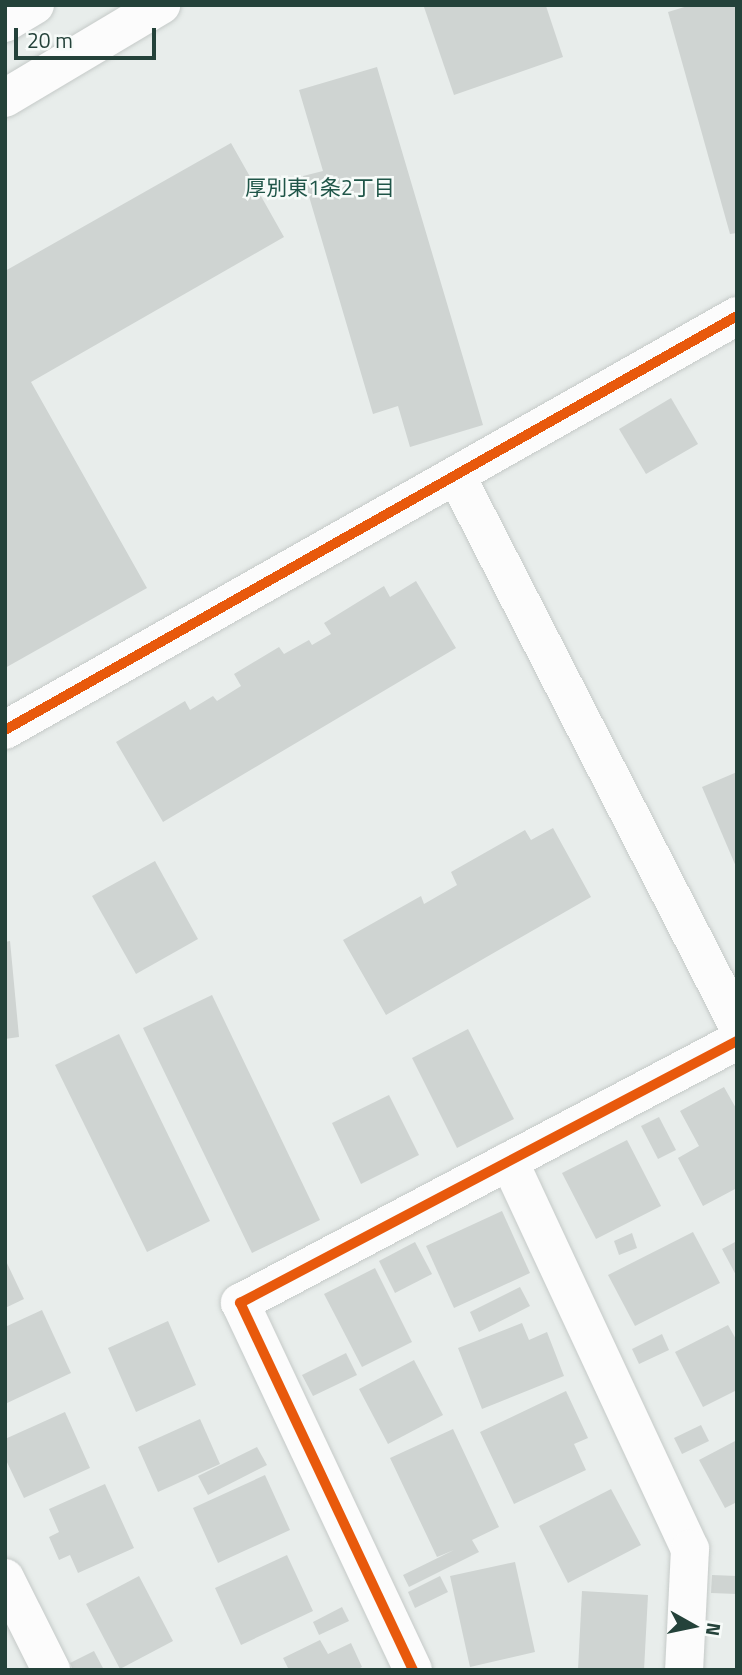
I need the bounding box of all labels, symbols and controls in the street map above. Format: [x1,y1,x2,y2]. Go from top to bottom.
scale bar [18,14,159,58]
text: 20 m [27,24,73,56]
district label: 厚別東1条2丁目 [245,174,395,200]
north arrow [658,1591,728,1661]
text: N [699,1621,730,1638]

